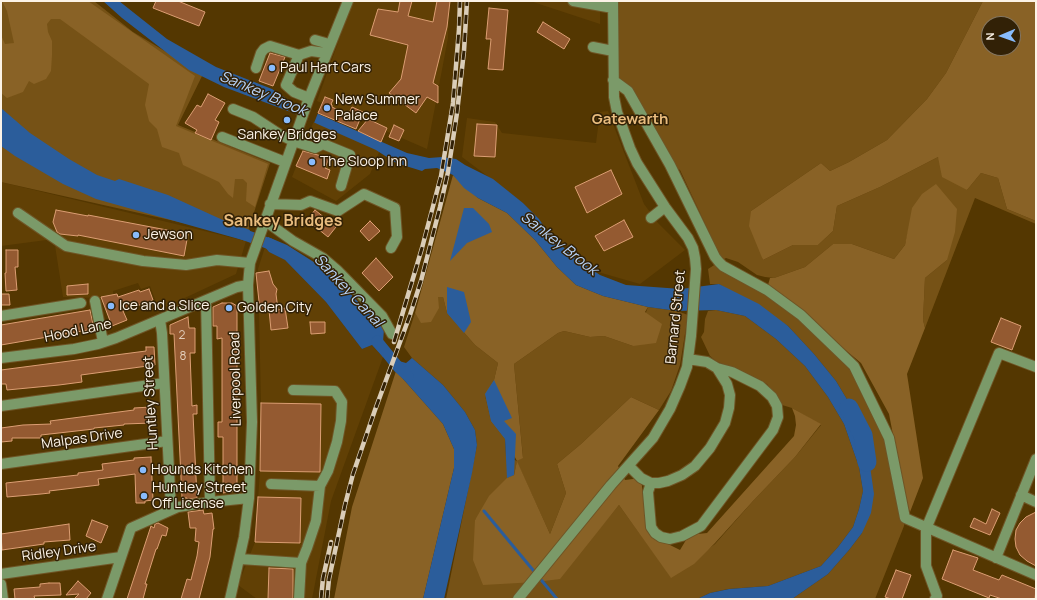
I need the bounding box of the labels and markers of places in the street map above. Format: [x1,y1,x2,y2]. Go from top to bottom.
place label: Paul Hart Cars [280,60,371,76]
marker: Paul Hart Cars [267,63,277,73]
place label: New Summer Palace [335,92,420,124]
marker: New Summer Palace [322,103,332,113]
marker: Sankey Bridges [282,115,292,125]
place label: Sankey Bridges [238,127,336,143]
place label: The Sloop Inn [320,154,407,170]
marker: The Sloop Inn [307,157,317,167]
place label: Jewson [144,227,193,243]
marker: Jewson [131,230,141,240]
place label: Ice and a Slice [119,298,209,314]
place label: Golden City [237,300,312,316]
marker: Ice and a Slice [106,301,116,311]
marker: Golden City [224,303,234,313]
place label: Hounds Kitchen [151,462,253,478]
marker: Hounds Kitchen [138,465,148,475]
place label: Huntley Street Off License [152,480,246,512]
marker: Huntley Street Off License [139,491,149,501]

